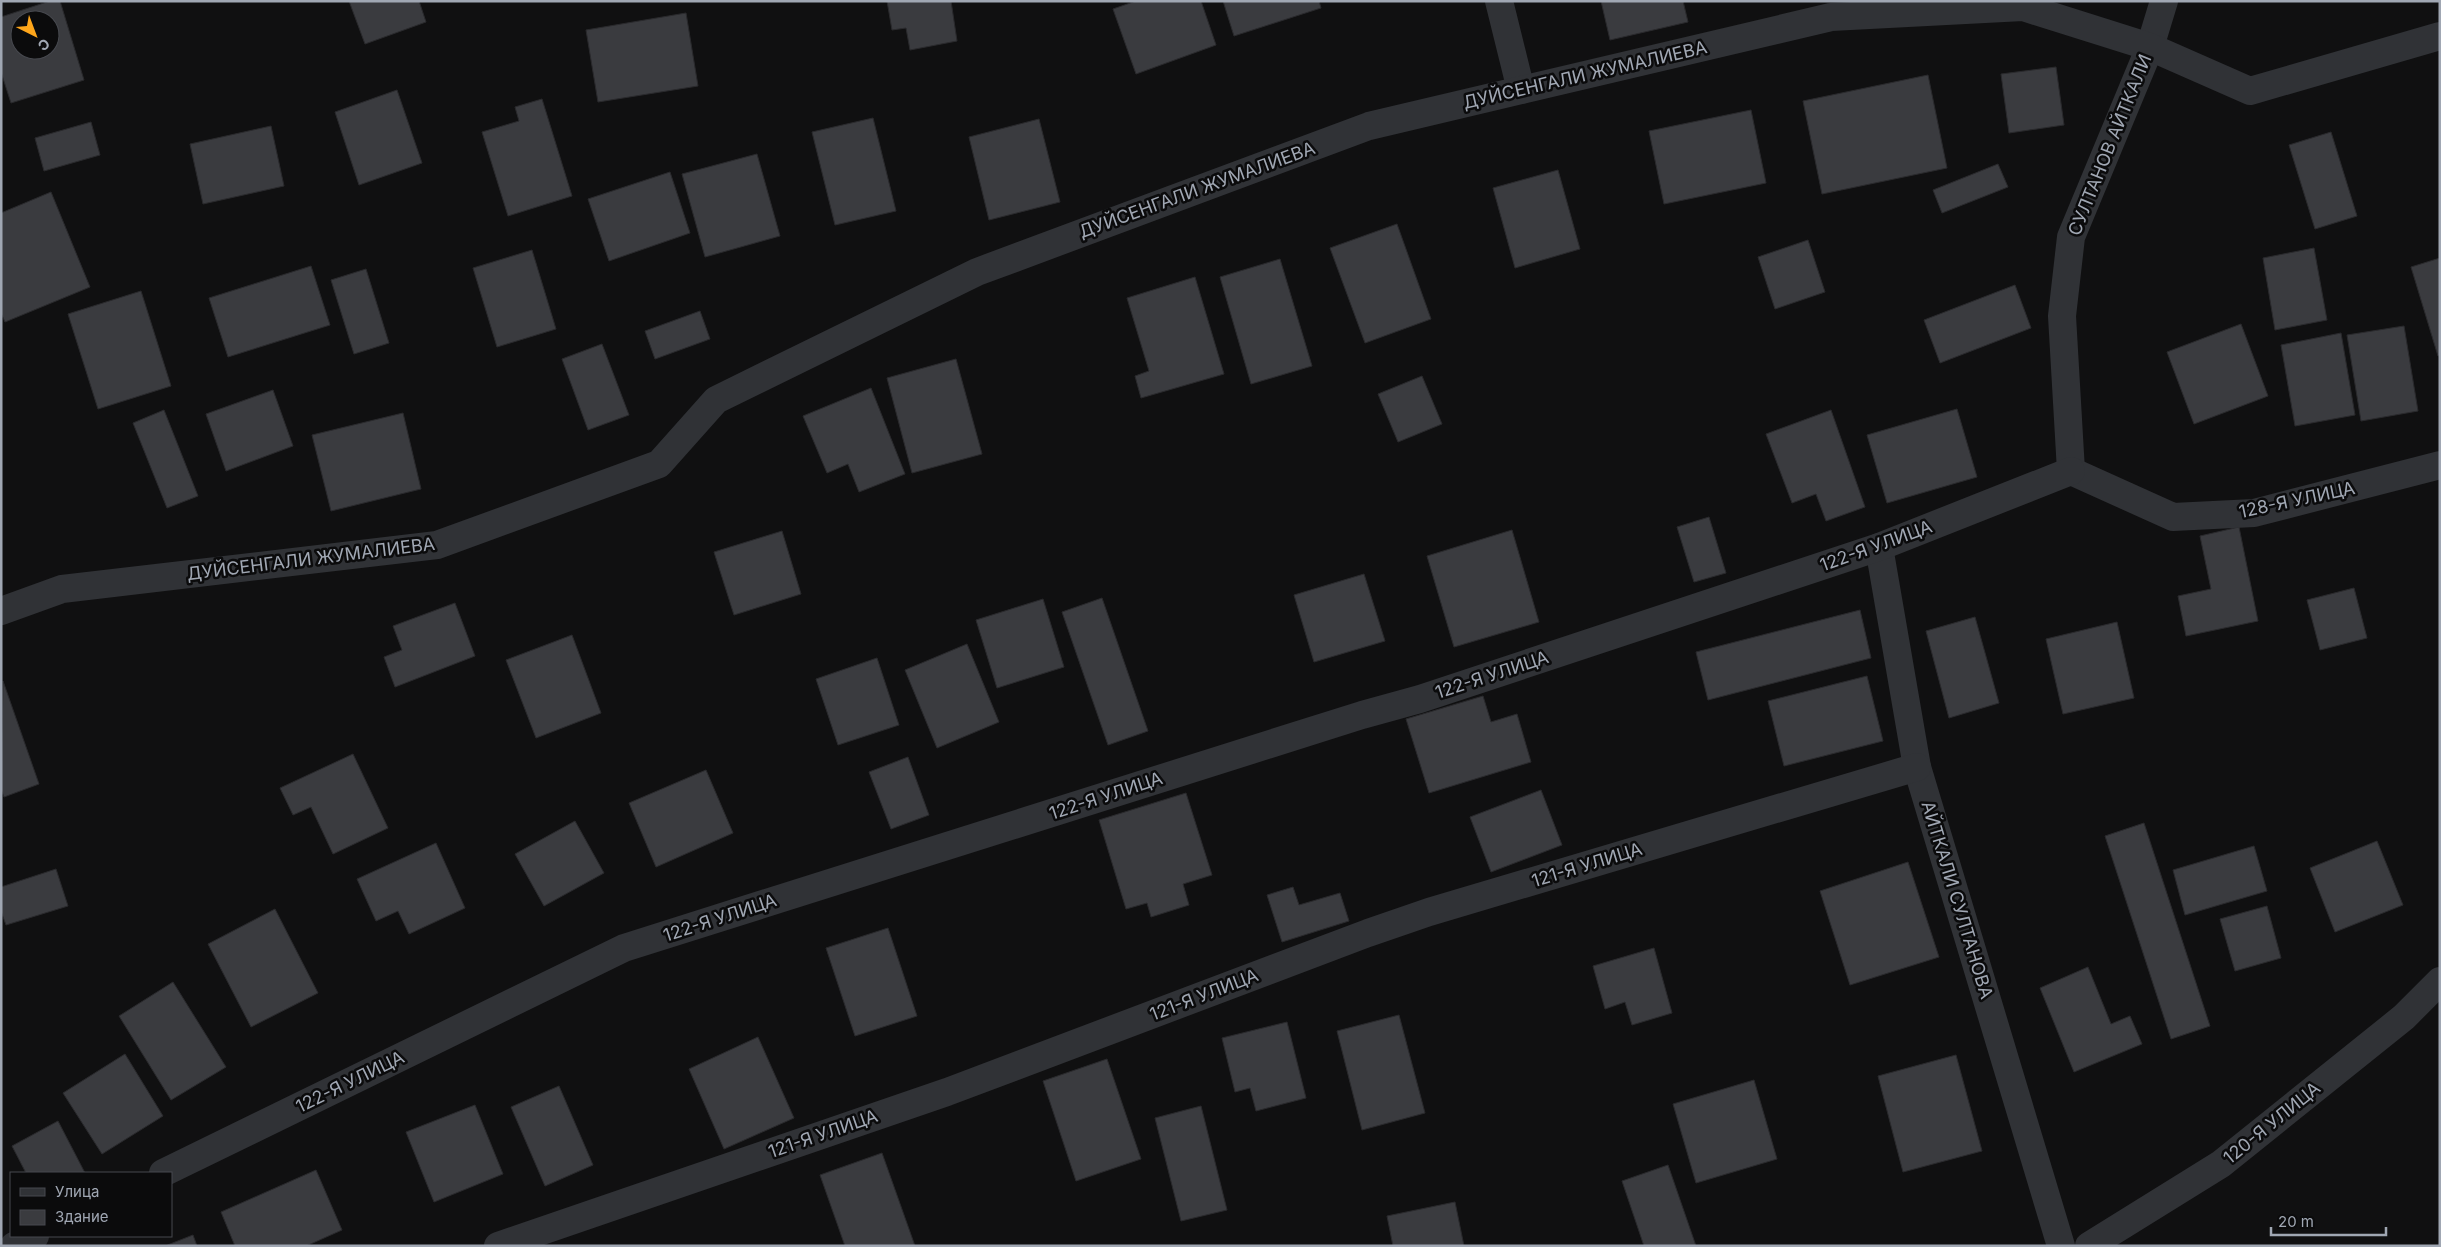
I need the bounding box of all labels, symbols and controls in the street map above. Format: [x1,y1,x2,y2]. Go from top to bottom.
north arrow [10,10,60,60]
text: С [34,35,54,55]
street label: ДУЙСЕНГАЛИ ЖУМАЛИЕВА [1461,35,1709,113]
street label: СУЛТАНОВ АЙТКАЛИ [2063,51,2156,238]
street label: ДУЙСЕНГАЛИ ЖУМАЛИЕВА [1076,136,1318,242]
street label: 128-Я УЛИЦА [2237,477,2357,522]
street label: 122-Я УЛИЦА [1817,515,1935,576]
street label: ДУЙСЕНГАЛИ ЖУМАЛИЕВА [186,532,436,584]
street label: 122-Я УЛИЦА [1433,646,1551,703]
street label: 122-Я УЛИЦА [1047,767,1165,824]
street label: АЙТКАЛИ СУЛТАНОВА [1917,798,1999,1001]
street label: 121-Я УЛИЦА [1529,838,1645,891]
street label: 122-Я УЛИЦА [661,889,779,946]
street label: 121-Я УЛИЦА [1147,964,1261,1025]
street label: 122-Я УЛИЦА [292,1046,407,1117]
street label: 120-Я УЛИЦА [2219,1077,2324,1168]
street label: 121-Я УЛИЦА [765,1105,880,1162]
legend [10,1172,172,1237]
text: Улица [55,1182,99,1201]
scale bar [2271,1204,2386,1236]
text: Здание [55,1207,109,1226]
text: 20 m [2278,1212,2314,1231]

